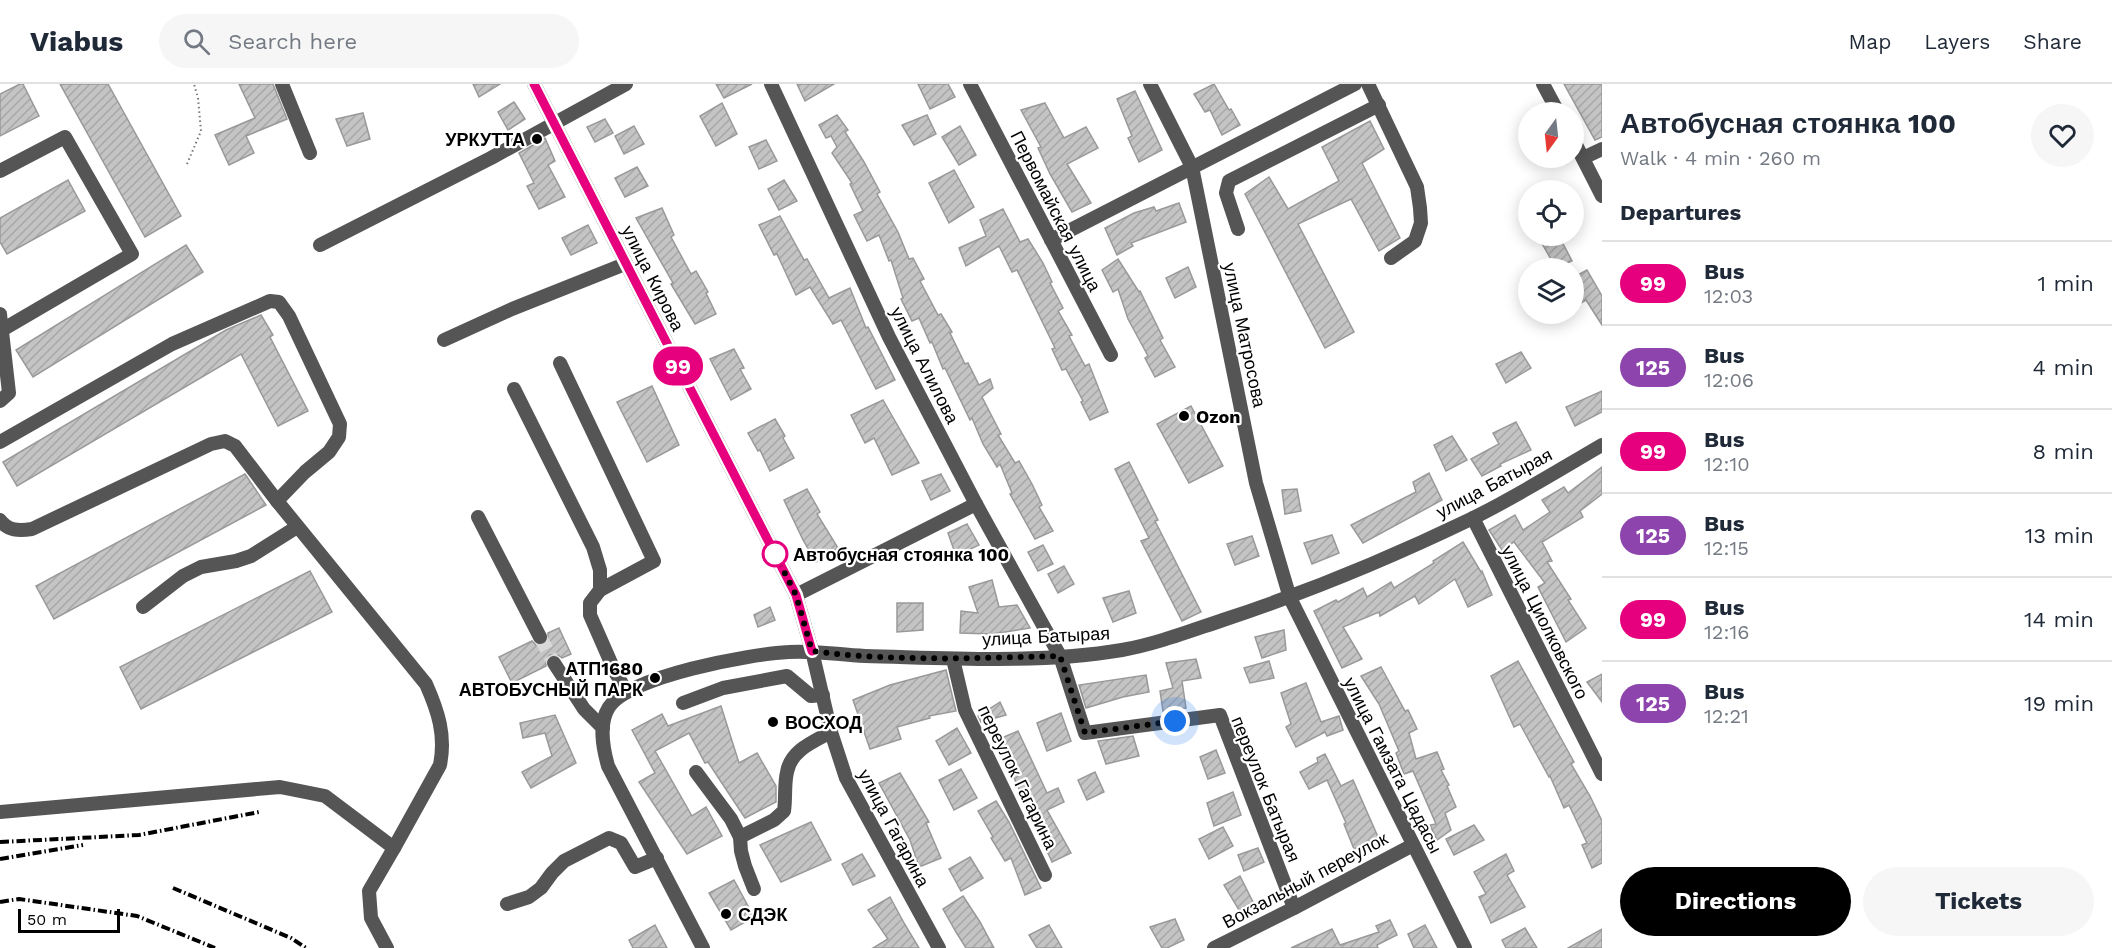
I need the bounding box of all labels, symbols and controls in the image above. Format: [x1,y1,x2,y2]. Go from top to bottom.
search box [159,14,579,68]
text: Viabus [30,25,123,58]
icon: search [180,25,213,58]
text: Search here [228,29,357,54]
text: Map [1848,29,1891,54]
text: Layers [1924,29,1990,54]
text: Share [2023,29,2082,54]
north arrow [1518,102,1584,168]
map controls [1518,102,1584,324]
button: heart [2031,104,2094,167]
text: Автобусная стоянка 100 [1620,107,1956,140]
street label: Первомайская улица [1006,127,1106,296]
place label: УРКУТТА [445,129,525,150]
marker: УРКУТТА [530,132,544,146]
text: Walk · 4 min · 260 m [1620,146,1821,170]
button: locate [1518,180,1584,246]
text: Departures [1620,200,1741,225]
street label: улица Кирова [617,222,689,335]
button: layers [1518,258,1584,324]
text: Bus [1704,259,1744,284]
street label: улица Матросова [1219,261,1271,410]
text: 99 [1640,271,1666,296]
text: 1 min [2037,271,2094,296]
text: 12:03 [1704,284,1753,308]
street label: улица Алилова [887,303,964,428]
text: Bus [1704,343,1744,368]
line badge: 99 [651,346,705,386]
text: 99 [665,354,691,379]
text: 125 [1636,355,1670,380]
text: 4 min [2033,355,2094,380]
text: 12:06 [1704,368,1754,392]
place label: Ozon [1196,406,1240,427]
marker: Ozon [1177,409,1191,423]
text: Bus [1704,427,1744,452]
text: 99 [1640,439,1666,464]
text: 8 min [2033,439,2094,464]
street label: улица Батырая [1433,444,1555,522]
text: 12:10 [1704,452,1750,476]
text: Bus [1704,511,1744,536]
text: 125 [1636,523,1670,548]
text: 13 min [2025,523,2094,548]
text: 12:15 [1704,536,1749,560]
marker: Автобусная стоянка 100 [762,541,788,567]
street label: улица Циолковского [1497,542,1593,702]
place label: Автобусная стоянка 100 [793,544,1009,565]
text: Bus [1704,595,1744,620]
text: 99 [1640,607,1666,632]
text: 14 min [2024,607,2094,632]
text: 12:16 [1704,620,1749,644]
street label: улица Батырая [982,622,1110,650]
place label: АТП1680 АВТОБУСНЫЙ ПАРК [459,658,644,700]
marker: АТП1680 АВТОБУСНЫЙ ПАРК [648,671,662,685]
street label: улица Гамзата Цадасы [1339,673,1447,857]
text: Bus [1704,679,1744,704]
text: 125 [1636,691,1670,716]
text: 19 min [2024,691,2094,716]
street label: переулок Гагарина [974,701,1062,853]
text: 12:21 [1704,704,1749,728]
your location [1160,706,1190,736]
place label: ВОСХОД [785,712,862,733]
street label: переулок Батырая [1227,713,1305,865]
marker: ВОСХОД [766,715,780,729]
street label: улица Гагарина [854,765,934,891]
street label: Вокзальный переулок [1219,827,1391,932]
button: Directions [1620,867,1851,936]
button: Tickets [1863,867,2094,936]
place label: СДЭК [738,904,788,925]
scale bar [18,906,120,934]
marker: СДЭК [719,907,733,921]
text: 50 m [27,910,67,929]

